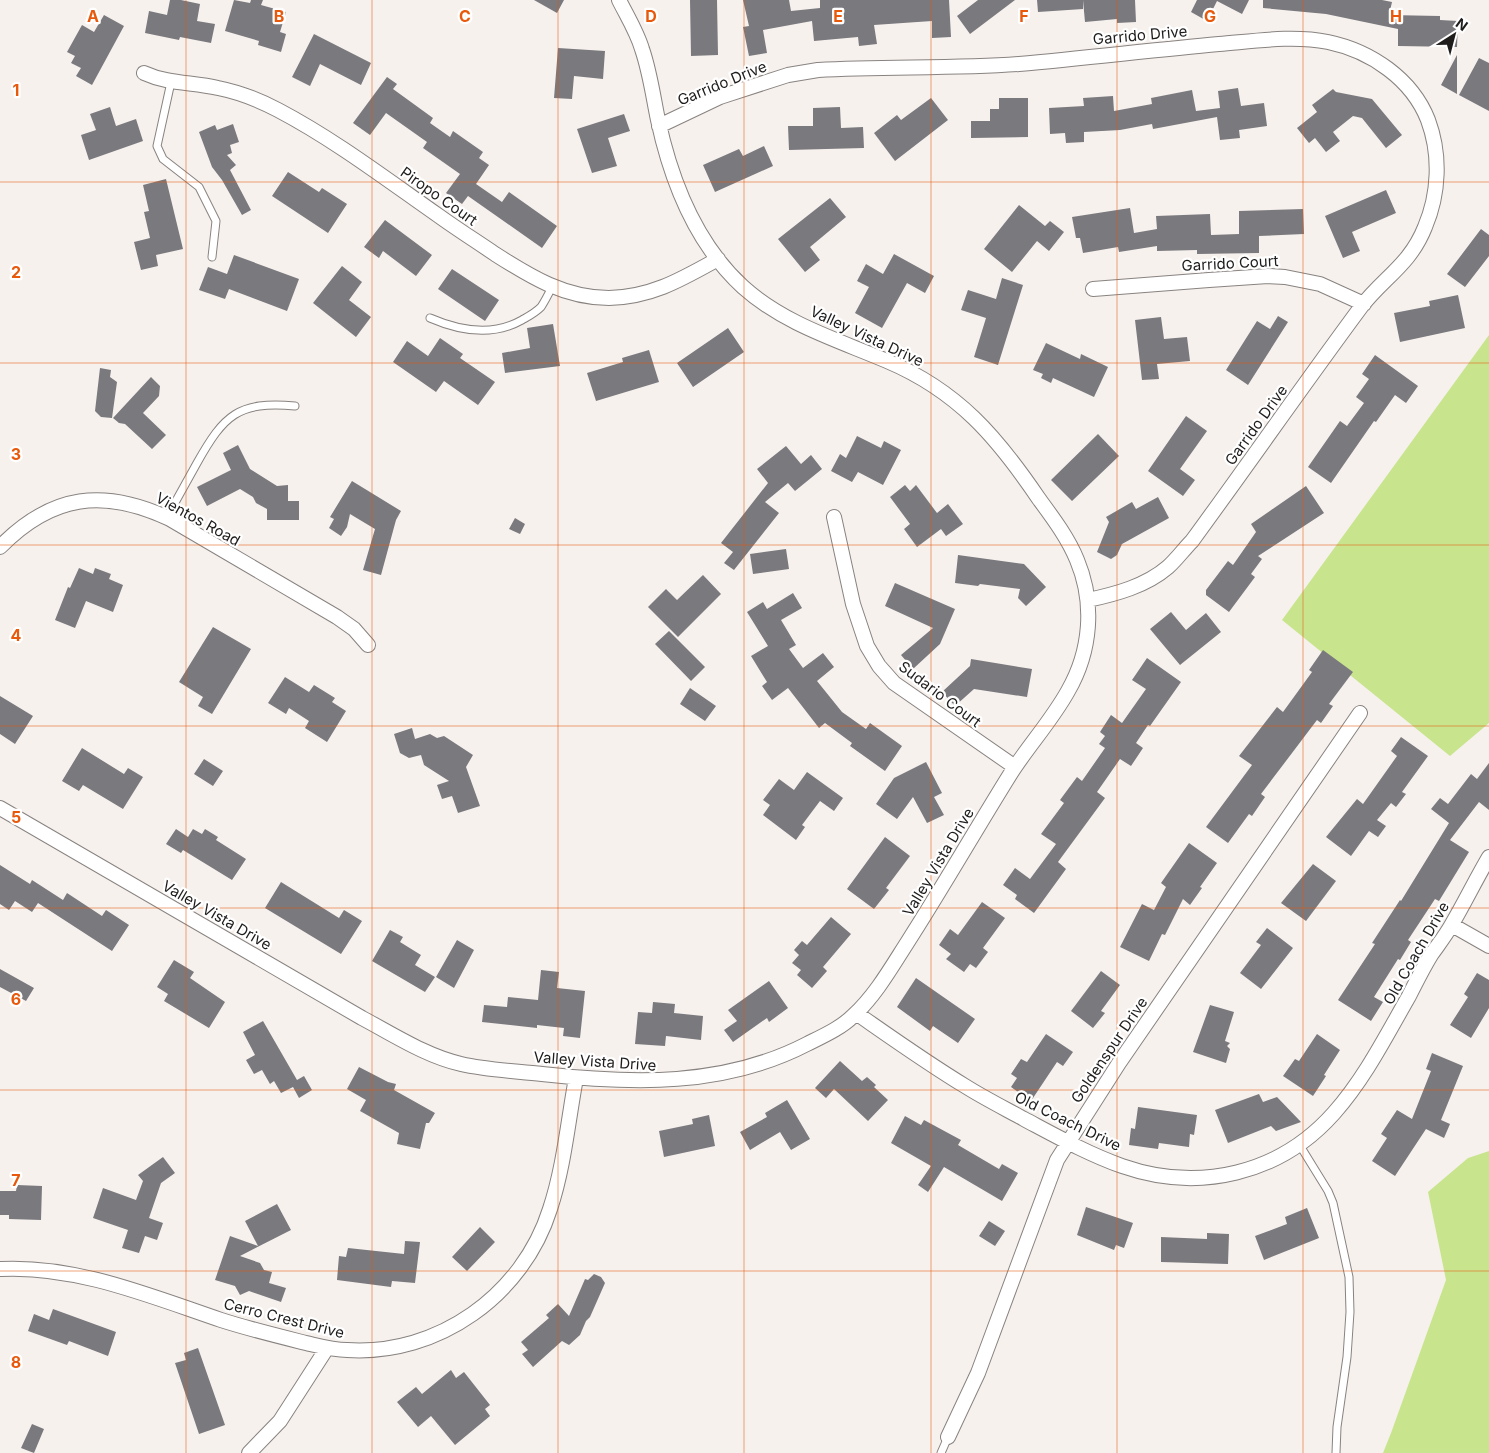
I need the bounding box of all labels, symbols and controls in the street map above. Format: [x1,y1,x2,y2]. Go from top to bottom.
text: A [87,6,99,26]
text: B [274,6,284,26]
text: C [459,6,471,26]
text: D [645,6,657,26]
text: E [833,6,843,26]
text: F [1019,6,1029,26]
text: G [1204,6,1216,26]
text: H [1390,6,1402,26]
north arrow [1429,10,1479,60]
text: N [1453,14,1471,34]
street label: Garrido Drive [1092,21,1188,49]
street label: Garrido Drive [675,56,769,110]
text: 1 [13,80,19,100]
street label: Piropo Court [397,163,481,230]
street label: Garrido Court [1181,251,1279,275]
text: 2 [11,262,21,282]
street label: Valley Vista Drive [807,301,927,371]
street label: Garrido Drive [1221,381,1291,469]
text: 3 [11,444,21,464]
street label: Vientos Road [152,488,244,550]
text: 4 [11,625,22,645]
street label: Sudario Court [895,657,985,731]
street label: Valley Vista Drive [898,804,978,920]
text: 5 [11,807,21,827]
street label: Valley Vista Drive [159,876,275,954]
street label: Old Coach Drive [1379,898,1453,1008]
text: 6 [11,989,21,1009]
street label: Goldenspur Drive [1067,993,1151,1107]
street label: Valley Vista Drive [533,1047,657,1075]
street label: Old Coach Drive [1012,1087,1124,1155]
text: 7 [11,1170,21,1190]
street label: Cerro Crest Drive [222,1294,346,1342]
text: 8 [11,1352,21,1372]

